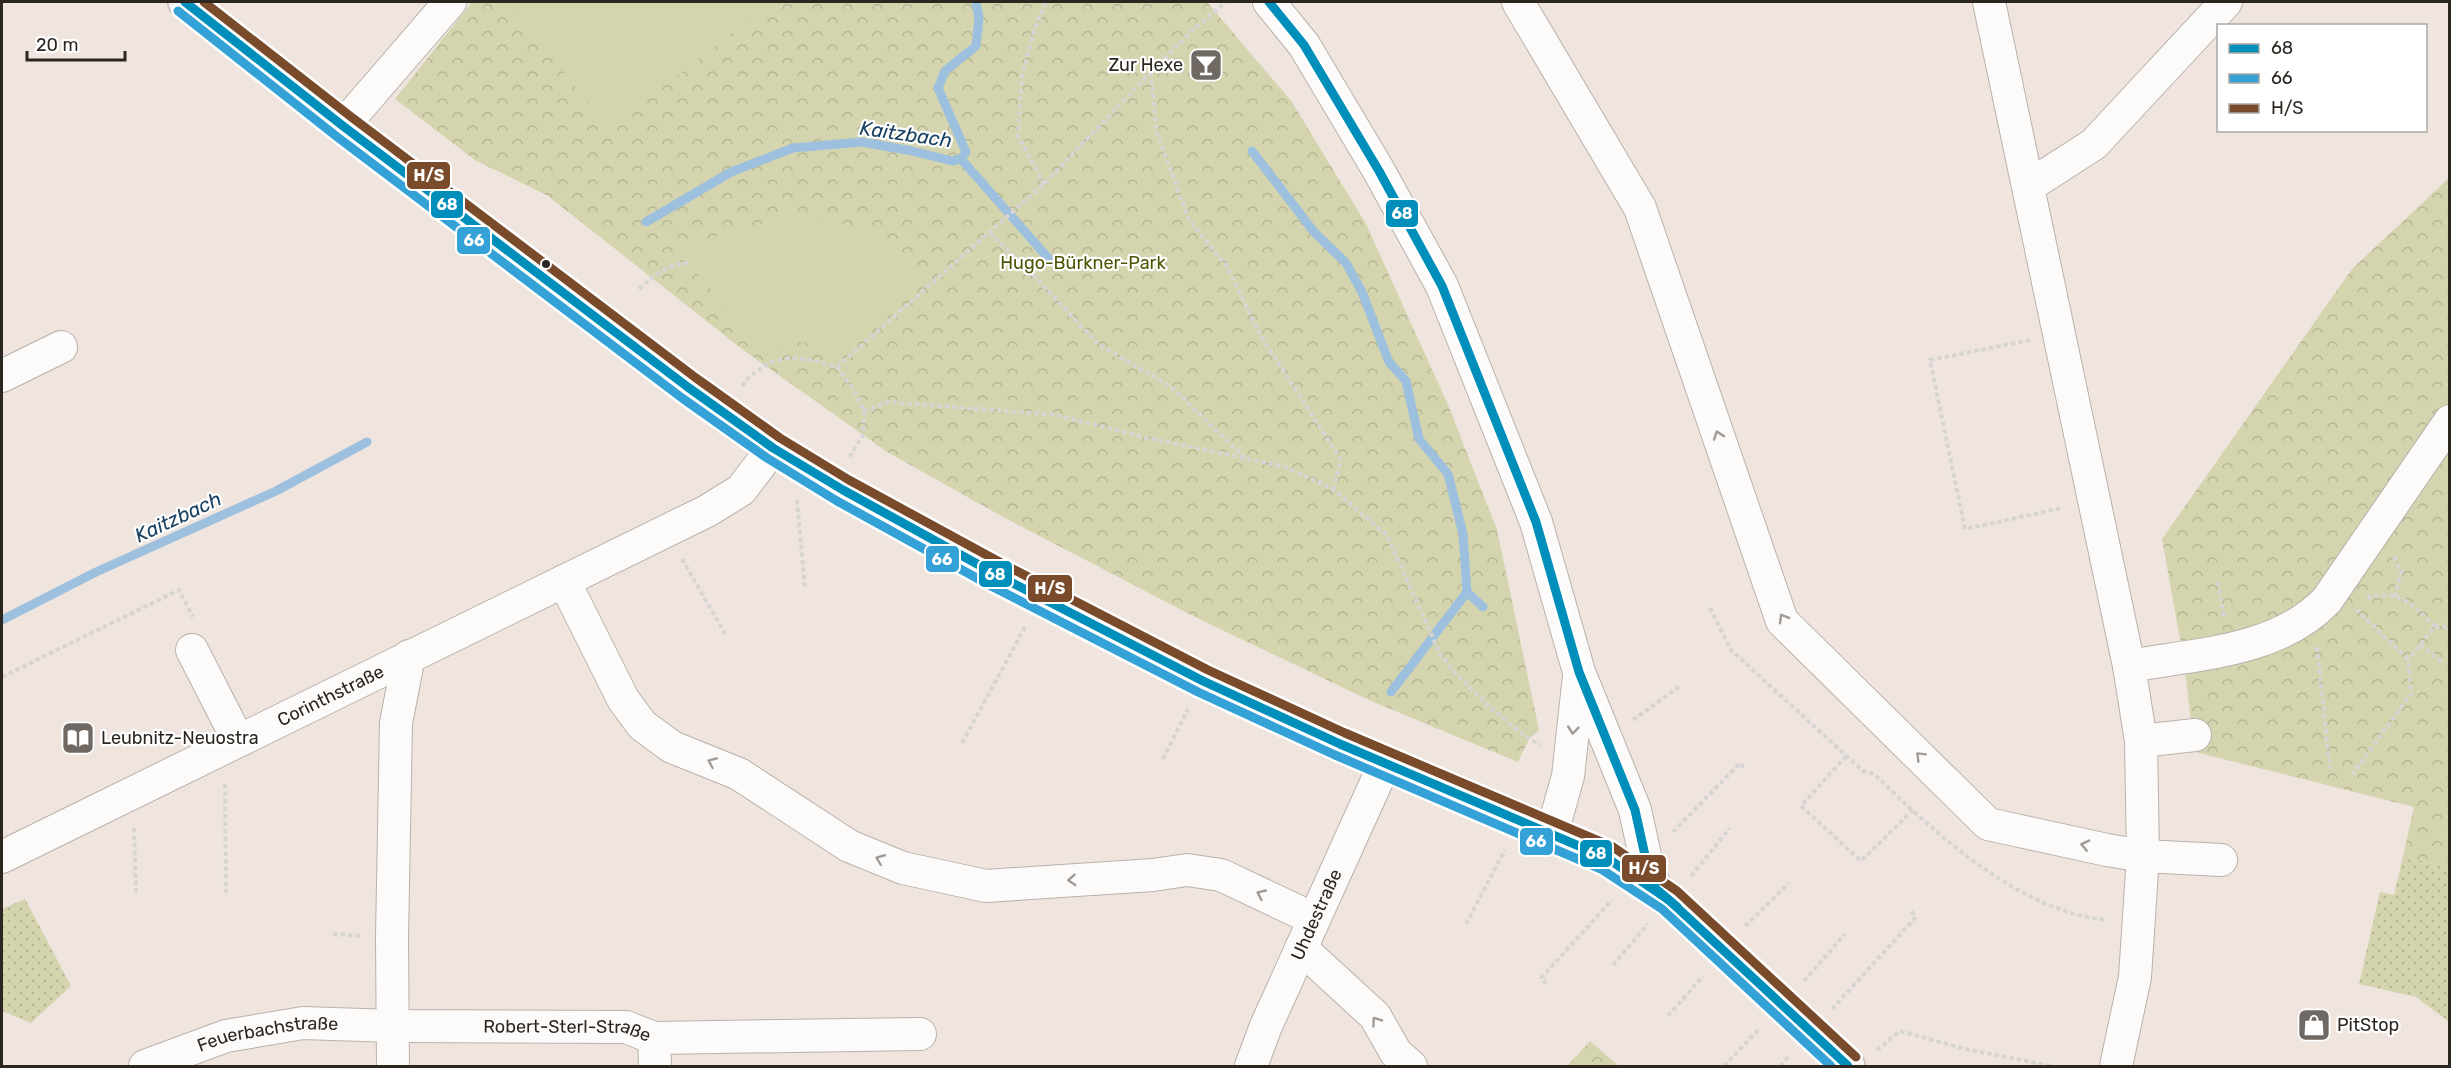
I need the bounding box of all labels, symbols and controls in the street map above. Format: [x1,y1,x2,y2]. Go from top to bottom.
scale bar [27,24,124,62]
legend [2217,24,2427,132]
text: 20 m [36,34,78,56]
text: 68 [2271,37,2293,59]
bar icon: Zur Hexe [1188,47,1224,83]
place label: Zur Hexe [1109,54,1183,76]
text: 66 [2271,67,2293,89]
text: H/S [2271,97,2303,119]
water label: Kaitzbach [858,116,954,152]
line badge: H/S [406,161,451,190]
text: H/S [414,166,445,185]
line badge: 68 [430,190,464,219]
text: 68 [436,195,458,214]
line badge: 68 [1385,199,1419,228]
text: 68 [1391,204,1413,223]
line badge: 66 [456,226,491,255]
text: 66 [464,231,484,250]
park label: Hugo-Bürkner-Park [1000,252,1166,274]
unlabelled marker [540,258,552,270]
one-way arrow [1713,430,1726,441]
water label: Kaitzbach [131,486,225,548]
line badge: 66 [925,545,960,573]
text: 66 [932,550,952,569]
line badge: 68 [978,560,1013,588]
text: 68 [984,565,1006,584]
line badge: H/S [1027,574,1073,603]
text: H/S [1035,579,1066,598]
one-way arrow [1779,614,1791,624]
street label: Corinthstraße [274,660,387,731]
library icon: Leubnitz-Neuostra [60,720,96,756]
one-way arrow [1567,726,1580,735]
place label: Leubnitz-Neuostra [101,727,259,749]
one-way arrow [1917,753,1928,764]
one-way arrow [707,758,718,770]
line badge: 66 [1519,827,1554,856]
text: 66 [1526,832,1546,851]
line badge: 68 [1579,839,1613,868]
one-way arrow [2080,840,2090,853]
text: 68 [1585,844,1607,863]
one-way arrow [876,853,886,866]
line badge: H/S [1621,854,1667,883]
text: H/S [1629,859,1660,878]
street label: Uhdestraße [1286,865,1347,964]
one-way arrow [1067,874,1076,887]
one-way arrow [1257,890,1268,902]
shop icon: PitStop [2296,1007,2332,1043]
street label: Feuerbachstraße [194,1012,339,1057]
place label: PitStop [2337,1014,2399,1036]
street label: Robert-Sterl-Straße [483,1015,654,1047]
one-way arrow [1372,1016,1383,1027]

